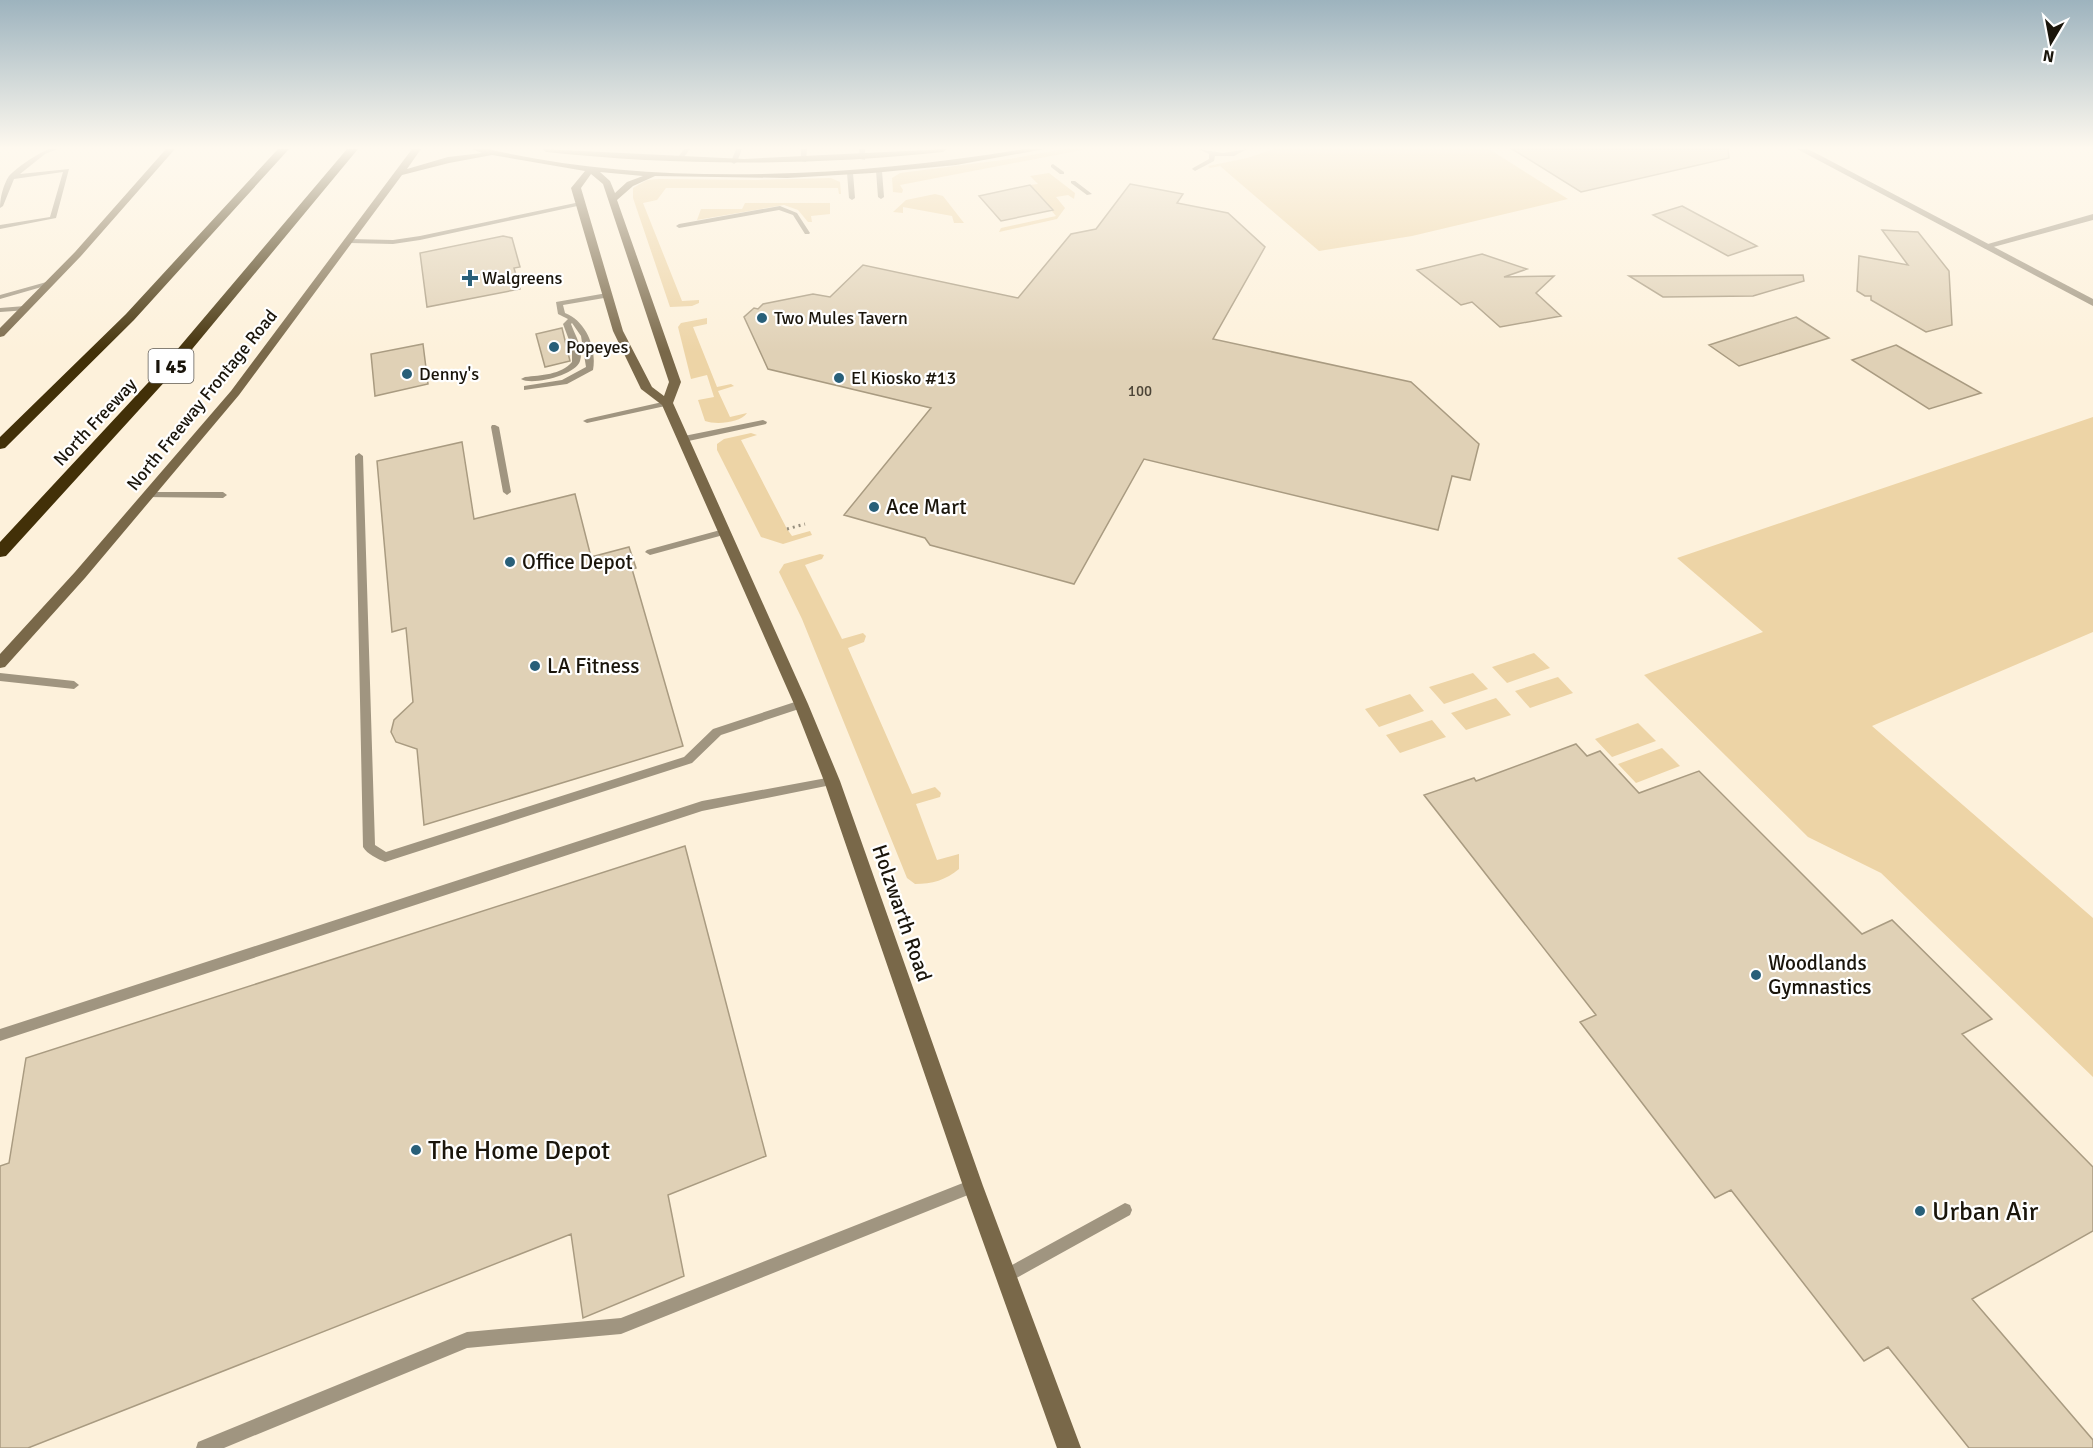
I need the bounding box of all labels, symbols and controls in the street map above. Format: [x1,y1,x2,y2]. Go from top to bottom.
north arrow [2021,12,2081,72]
text: N [2041,45,2056,67]
place label: Walgreens [482,267,563,289]
marker: Walgreens [463,271,477,285]
street label: North Freeway Frontage Road [122,305,282,495]
place label: Two Mules Tavern [774,307,908,329]
marker: Two Mules Tavern [755,311,769,325]
place label: Popeyes [566,336,629,358]
marker: Popeyes [547,340,561,354]
road number: I 45 [148,349,194,383]
place label: Denny's [419,363,479,385]
marker: Denny's [400,367,414,381]
place label: El Kiosko #13 [851,367,956,389]
marker: El Kiosko #13 [832,371,846,385]
street label: North Freeway [49,373,142,470]
house number: 100 [1128,382,1152,400]
place label: Ace Mart [886,494,967,520]
marker: Ace Mart [867,500,881,514]
place label: Office Depot [522,549,633,575]
marker: Office Depot [503,555,517,569]
place label: LA Fitness [547,653,639,679]
marker: LA Fitness [528,659,542,673]
street label: Holzwarth Road [866,841,938,985]
place label: Woodlands Gymnastics [1768,950,1872,1000]
marker: Woodlands Gymnastics [1749,968,1763,982]
place label: The Home Depot [428,1135,610,1167]
marker: The Home Depot [409,1143,423,1157]
place label: Urban Air [1932,1196,2039,1228]
marker: Urban Air [1913,1204,1927,1218]

